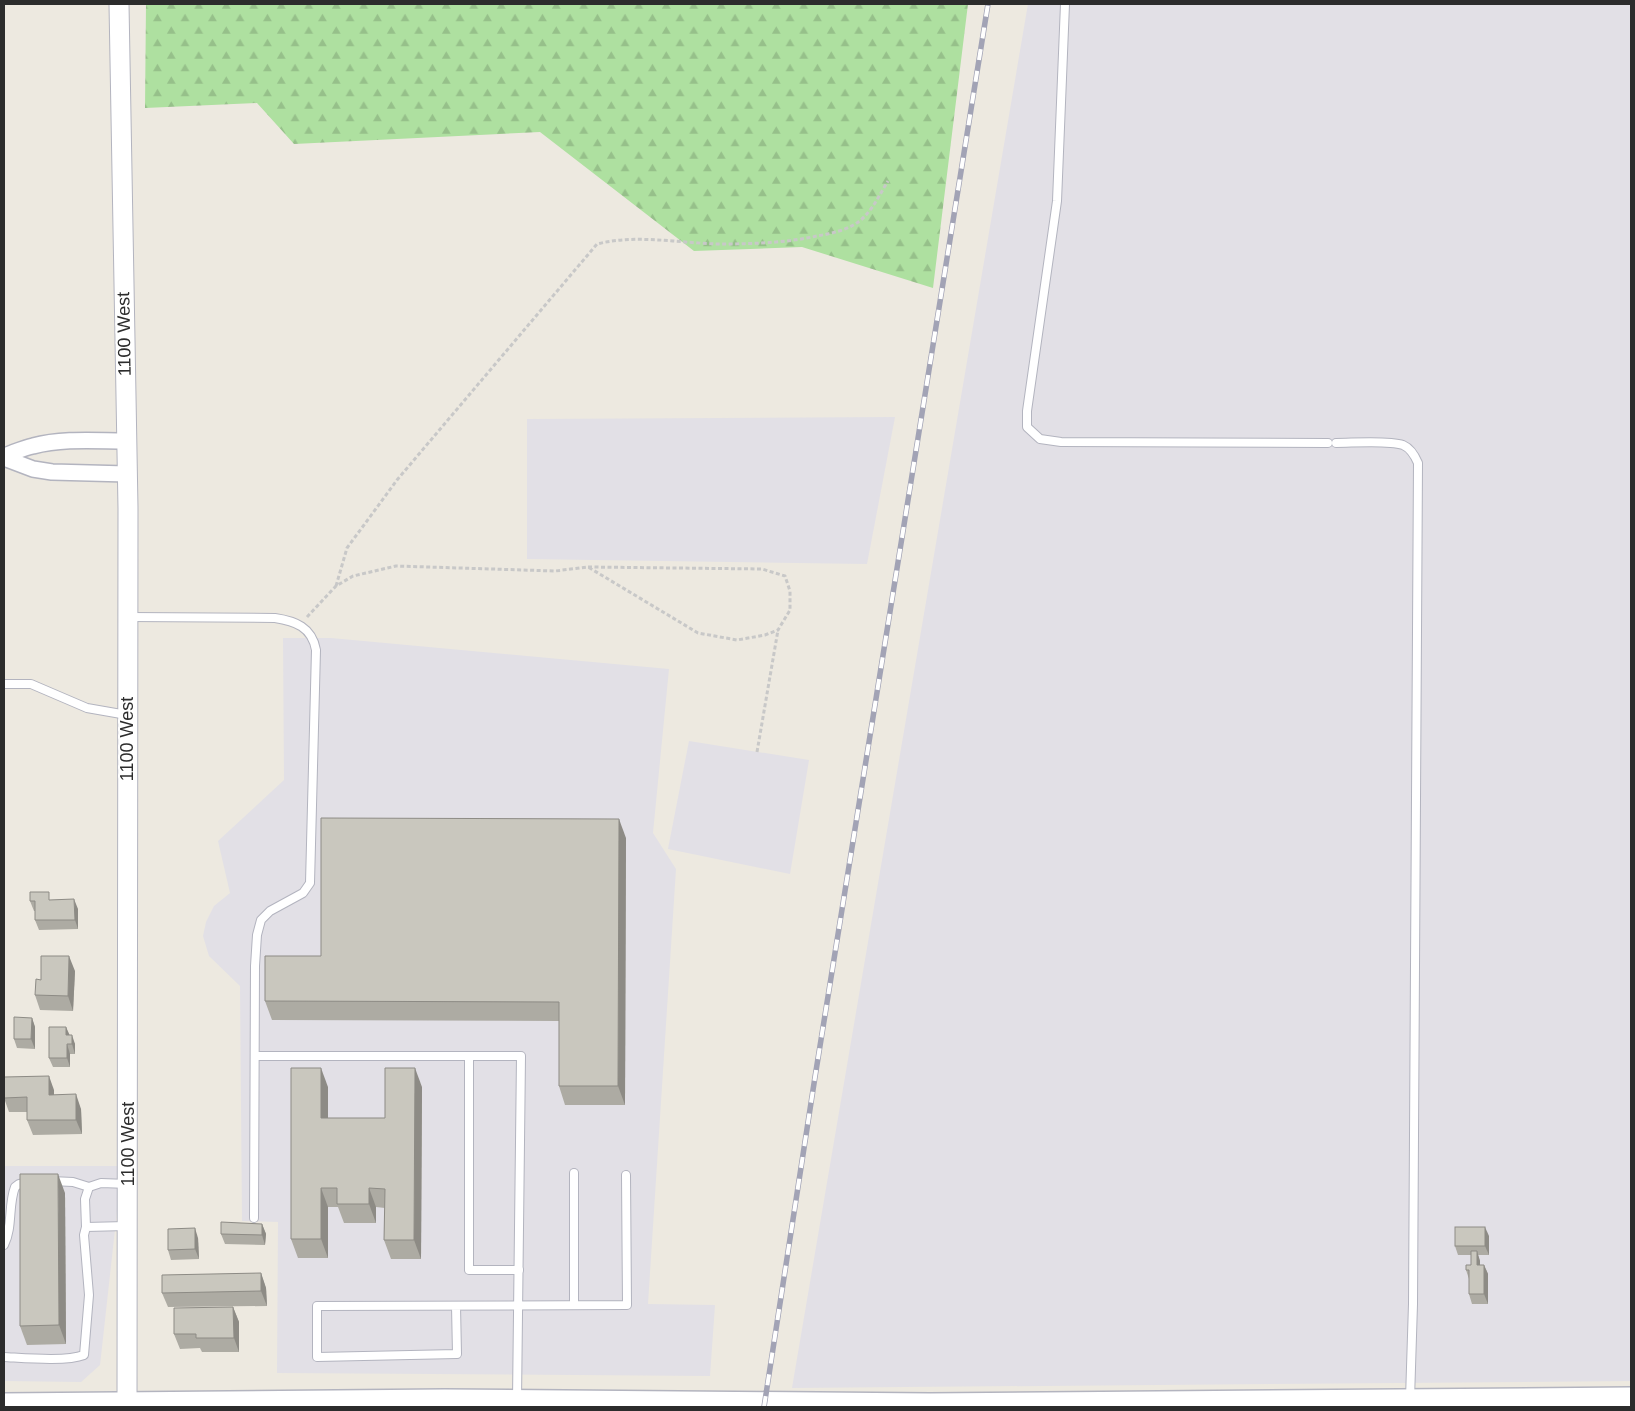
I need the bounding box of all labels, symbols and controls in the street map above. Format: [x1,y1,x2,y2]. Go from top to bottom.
street label: 1100 West [113,292,135,376]
street label: 1100 West [117,697,137,781]
street label: 1100 West [118,1102,138,1186]

